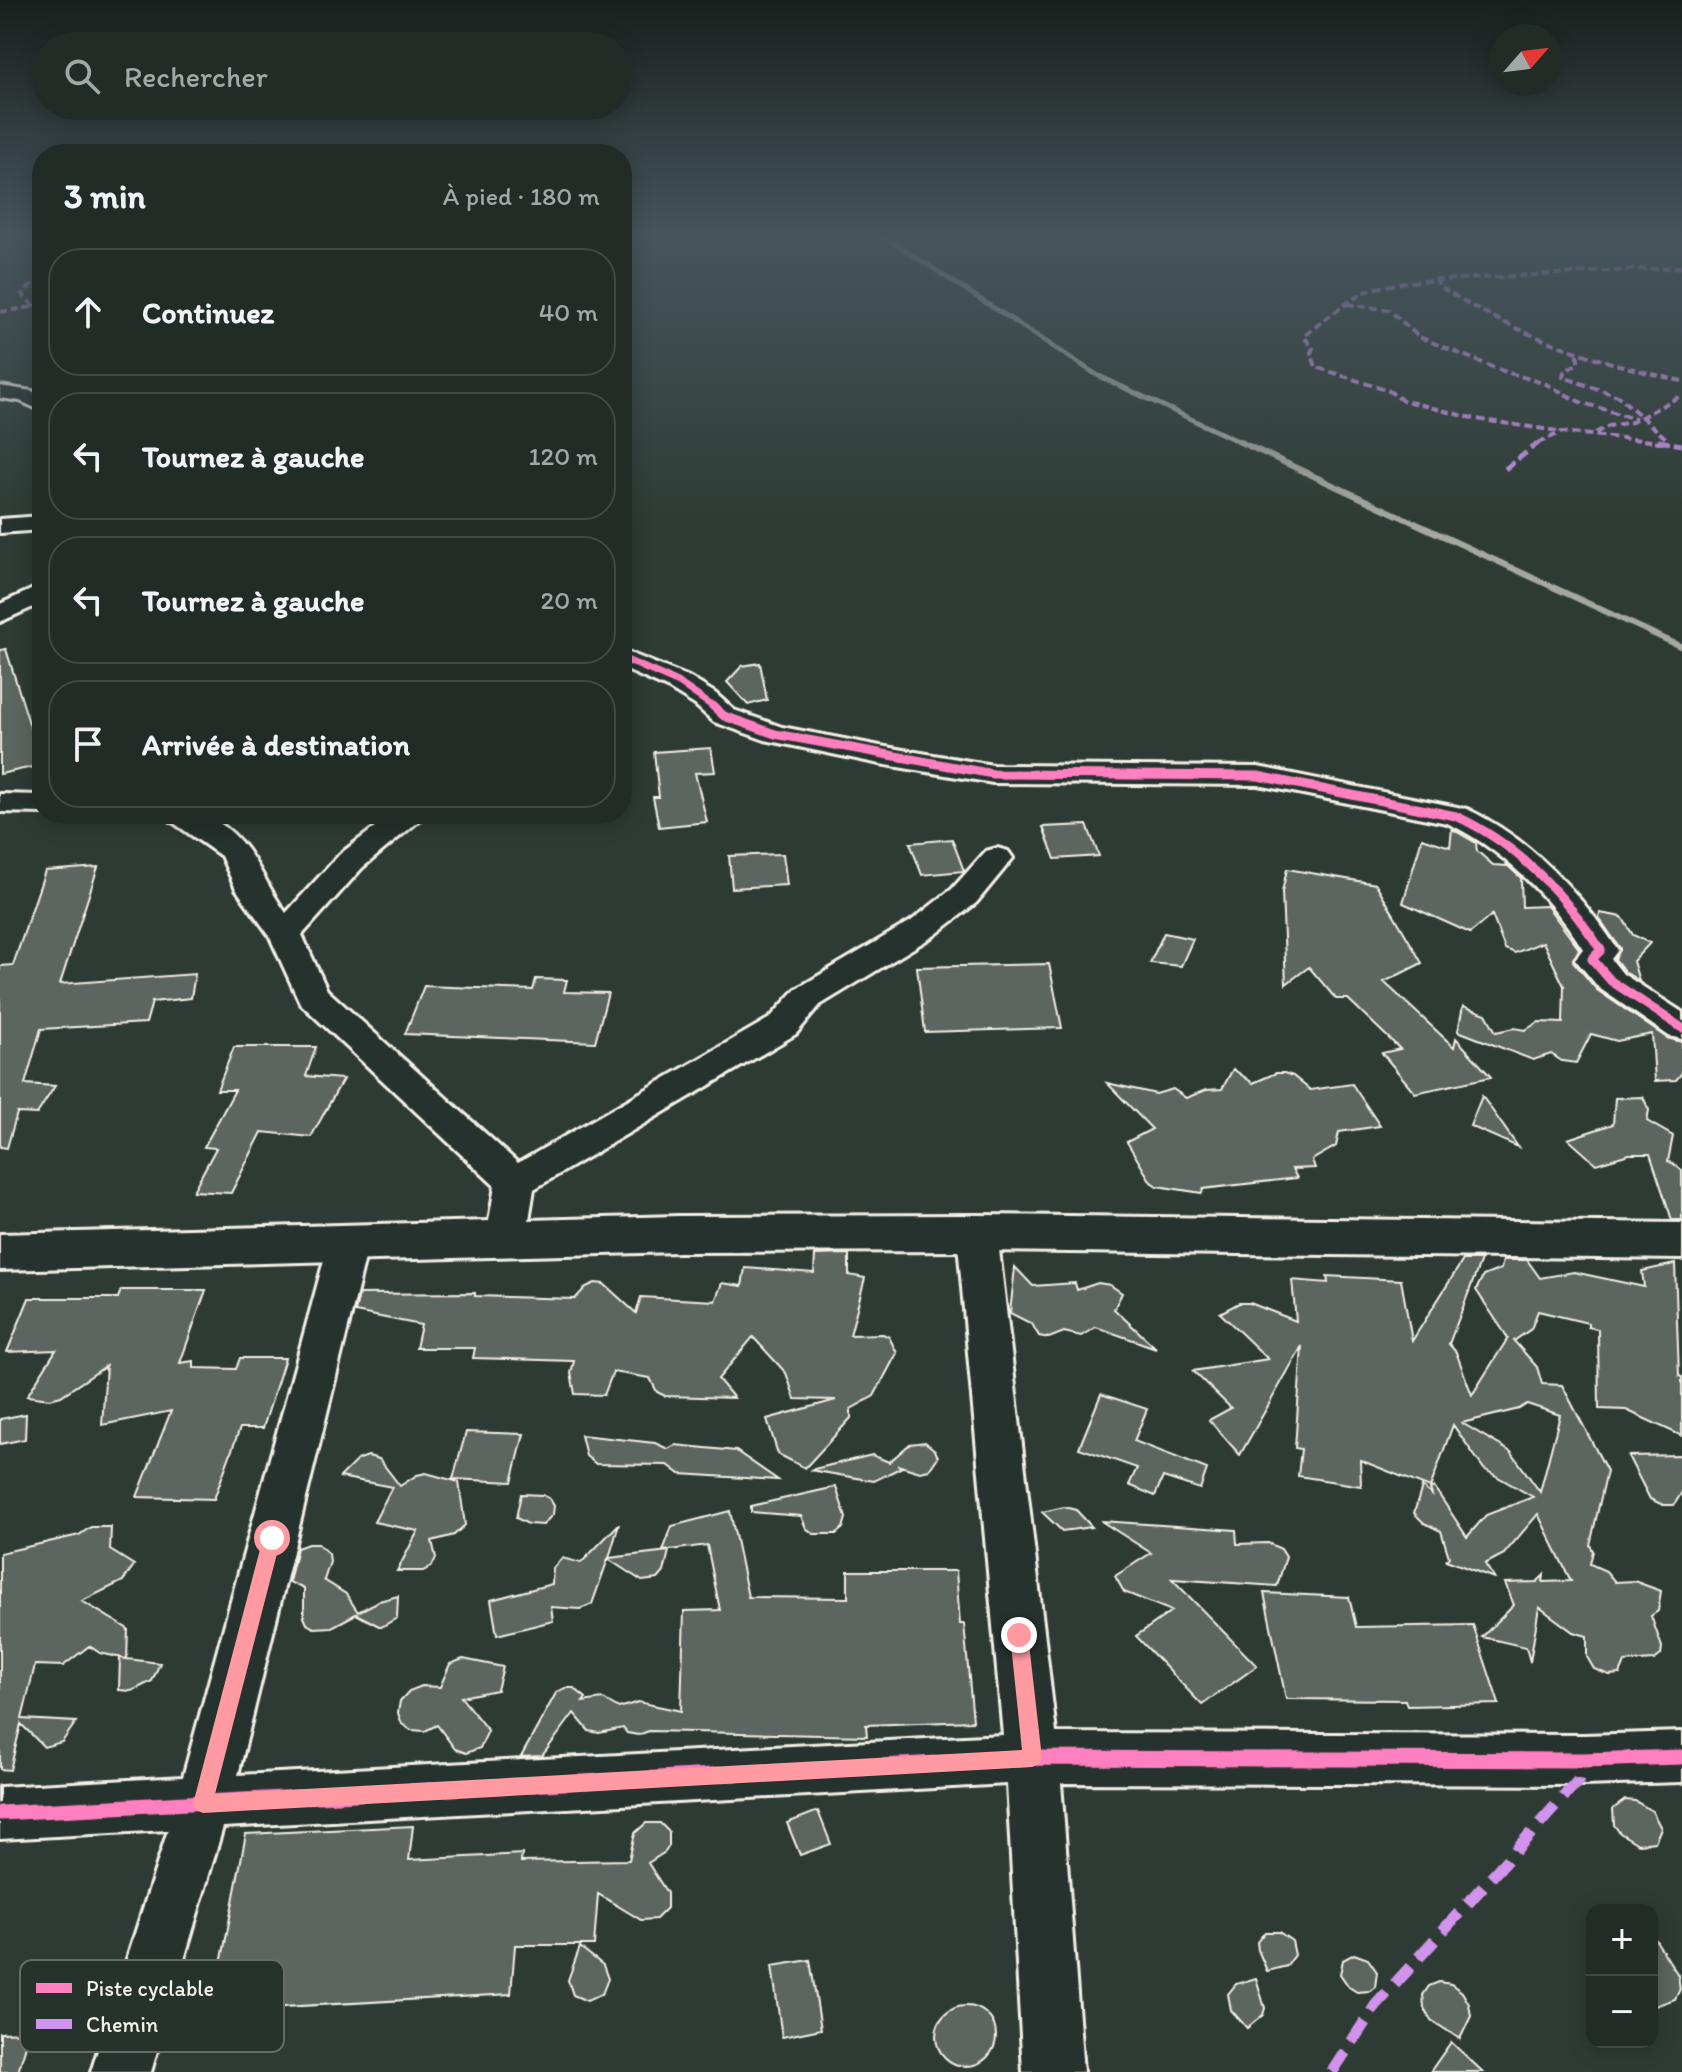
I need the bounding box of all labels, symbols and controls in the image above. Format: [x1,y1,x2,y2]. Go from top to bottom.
north arrow [1490,24,1562,96]
search box [32,32,632,120]
icon: search [60,54,104,98]
text: Rechercher [124,58,268,95]
text: 3 min [64,176,146,217]
text: À pied · 180 m [443,180,600,212]
icon: ahead [66,290,110,334]
text: Continuez [142,294,274,331]
text: 40 m [539,296,598,328]
icon: left [66,434,110,478]
text: Tournez à gauche [142,438,364,475]
text: 120 m [529,440,598,472]
icon: left [66,578,110,622]
text: Tournez à gauche [142,582,364,619]
text: 20 m [541,584,598,616]
icon: arrive [66,722,110,766]
text: Arrivée à destination [142,726,410,763]
route start [254,1520,290,1556]
route end [1001,1617,1037,1653]
map controls [1586,1904,1658,2048]
button: + [1586,1904,1658,1976]
legend [20,1960,284,2052]
text: Piste cyclable [86,1975,214,2002]
button: − [1586,1976,1658,2048]
text: Chemin [86,2011,159,2038]

